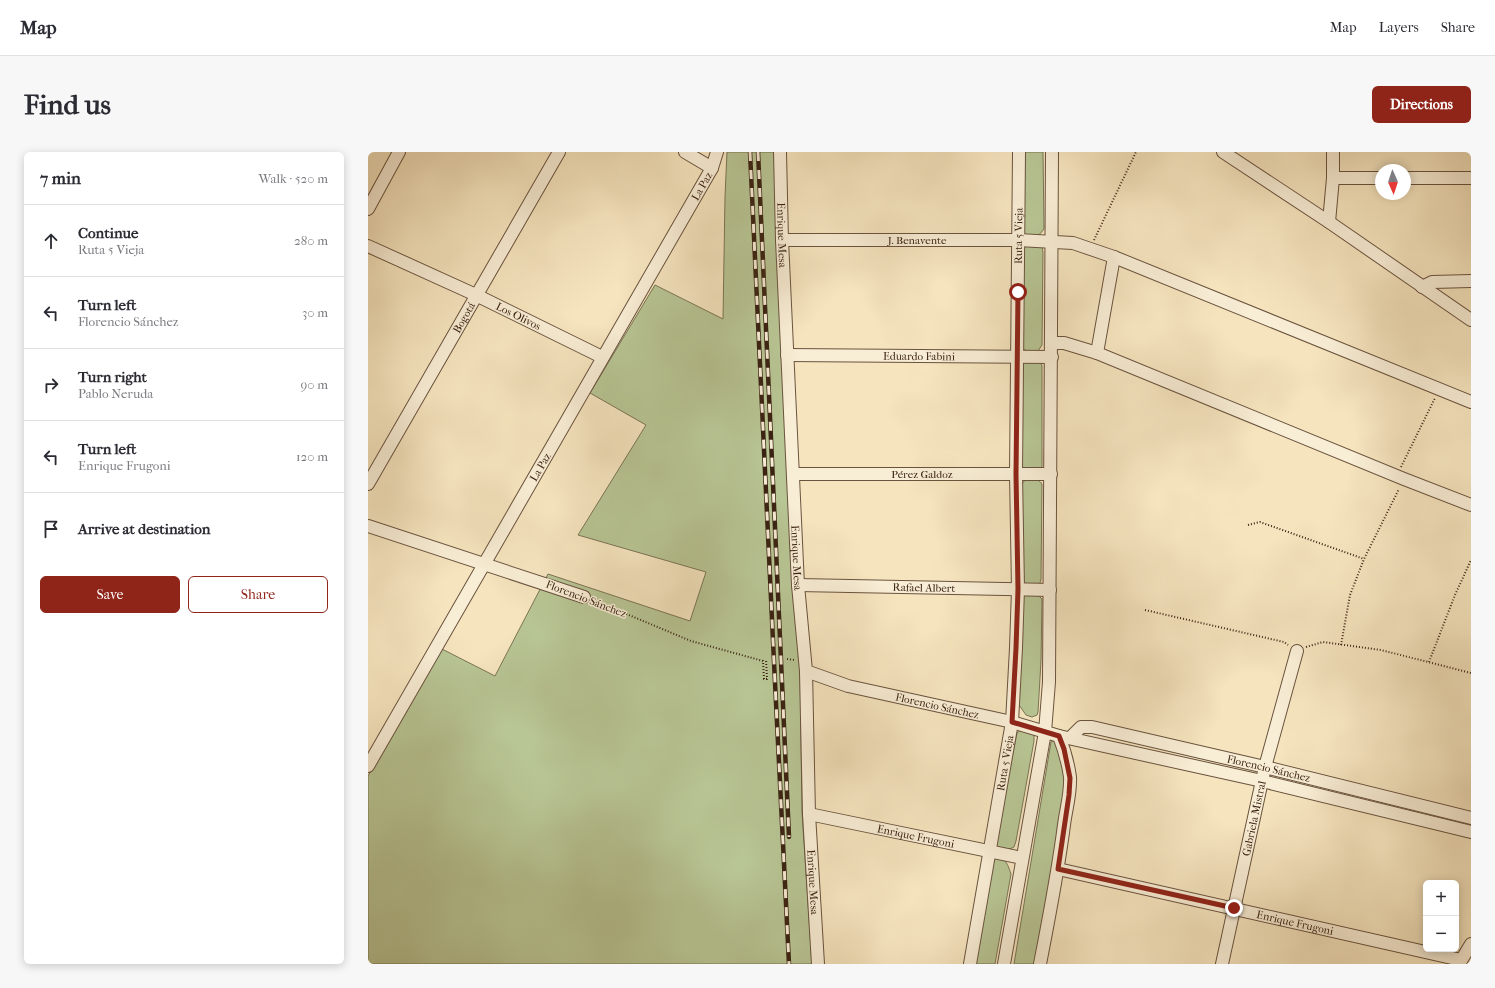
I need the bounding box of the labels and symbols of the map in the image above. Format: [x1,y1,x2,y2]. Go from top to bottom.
north arrow [1375,164,1411,200]
street label: La Paz [688,169,715,203]
street label: Enrique Mesa [775,202,790,269]
street label: Ruta 5 Vieja [1011,207,1025,264]
street label: J. Benavente [887,234,947,247]
route start [1009,283,1027,301]
street label: Bogotá [450,299,478,335]
street label: Los Olivos [494,299,543,332]
street label: Eduardo Fabini [883,349,956,363]
street label: La Paz [527,450,553,483]
street label: Pérez Galdoz [891,468,953,481]
street label: Enrique Mesa [789,525,805,592]
street label: Florencio Sánchez [544,578,628,620]
street label: Rafael Albert [892,580,956,595]
street label: Florencio Sánchez [894,690,980,721]
street label: Ruta 5 Vieja [994,733,1016,792]
street label: Florencio Sánchez [1226,752,1312,785]
street label: Gabriela Mistral [1239,780,1268,857]
street label: Enrique Frugoni [876,822,956,851]
street label: Enrique Mesa [805,849,822,916]
route end [1225,899,1243,917]
street label: Enrique Frugoni [1255,908,1336,938]

